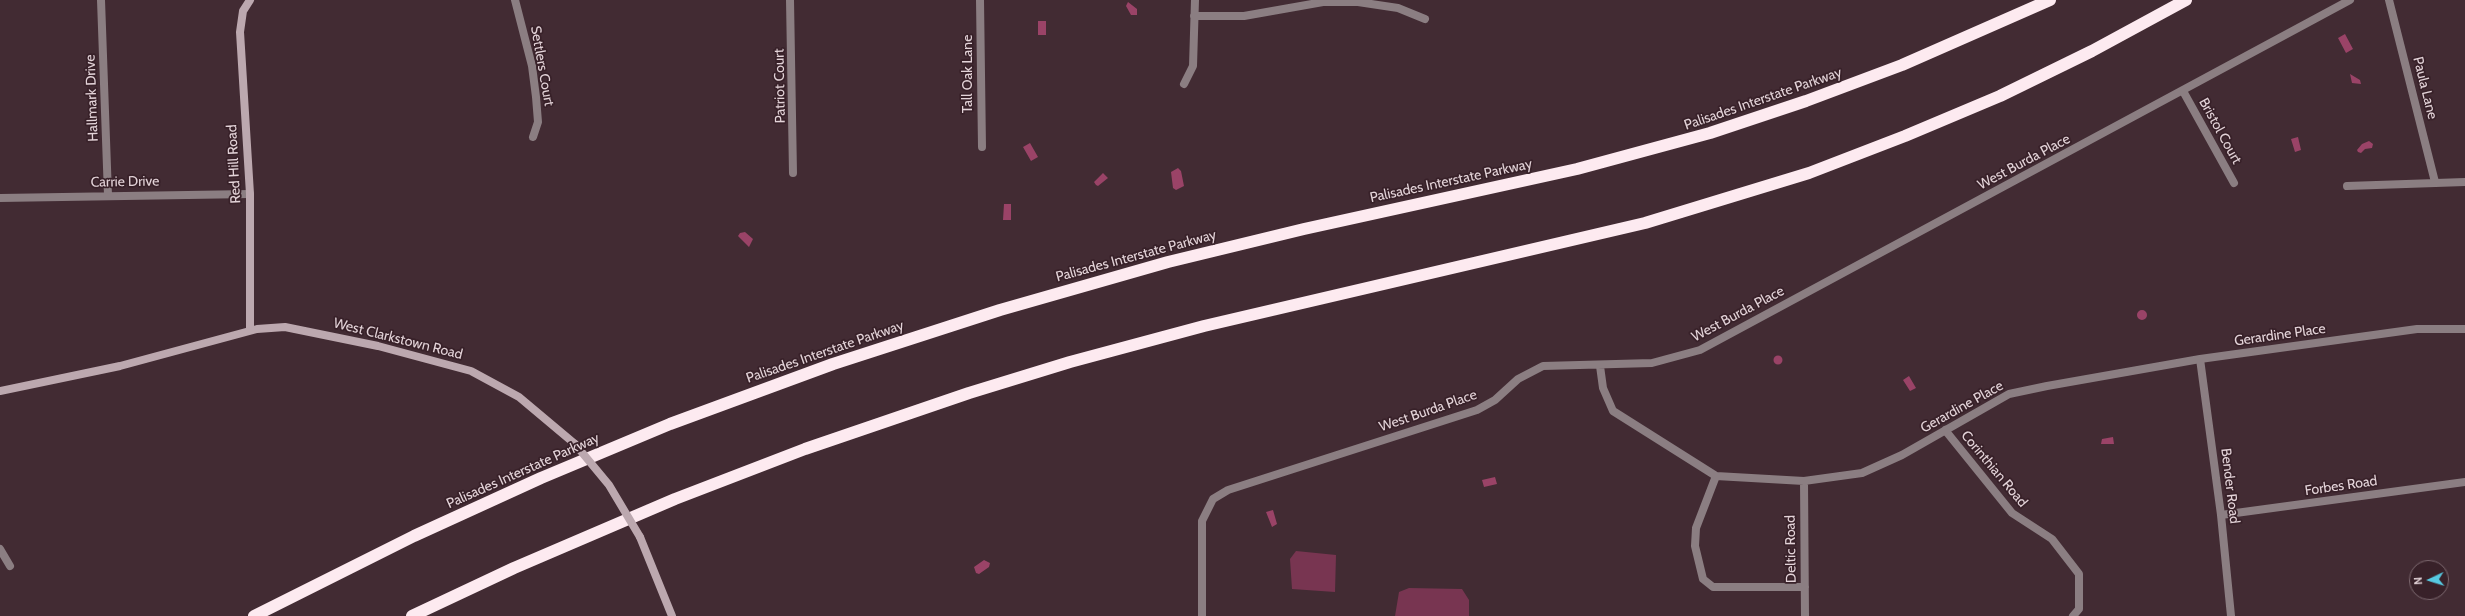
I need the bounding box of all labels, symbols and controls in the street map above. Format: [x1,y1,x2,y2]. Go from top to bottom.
street label: Settlers Court [527,25,557,107]
street label: Tall Oak Lane [960,35,976,113]
street label: Patriot Court [771,49,789,123]
street label: Hallmark Drive [82,54,102,142]
street label: Paula Lane [2409,55,2441,121]
street label: Palisades Interstate Parkway [1682,64,1844,134]
street label: Bristol Court [2195,95,2245,167]
street label: Red Hill Road [224,124,244,204]
street label: West Burda Place [1975,131,2073,193]
street label: Palisades Interstate Parkway [1368,156,1534,206]
street label: Carrie Drive [90,173,160,191]
street label: Palisades Interstate Parkway [1054,226,1218,286]
street label: West Burda Place [1689,283,1787,345]
street label: West Clarkstown Road [332,315,464,363]
street label: Palisades Interstate Parkway [744,317,906,387]
street label: Gerardine Place [2233,320,2327,350]
street label: Gerardine Place [1918,377,2006,437]
street label: West Burda Place [1377,386,1479,436]
street label: Corinthian Road [1957,427,2031,511]
street label: Palisades Interstate Parkway [444,430,602,512]
street label: Bender Road [2217,447,2243,525]
street label: Forbes Road [2304,473,2378,499]
street label: Deltic Road [1782,515,1800,583]
north arrow [2409,560,2449,600]
text: N [2411,576,2425,585]

